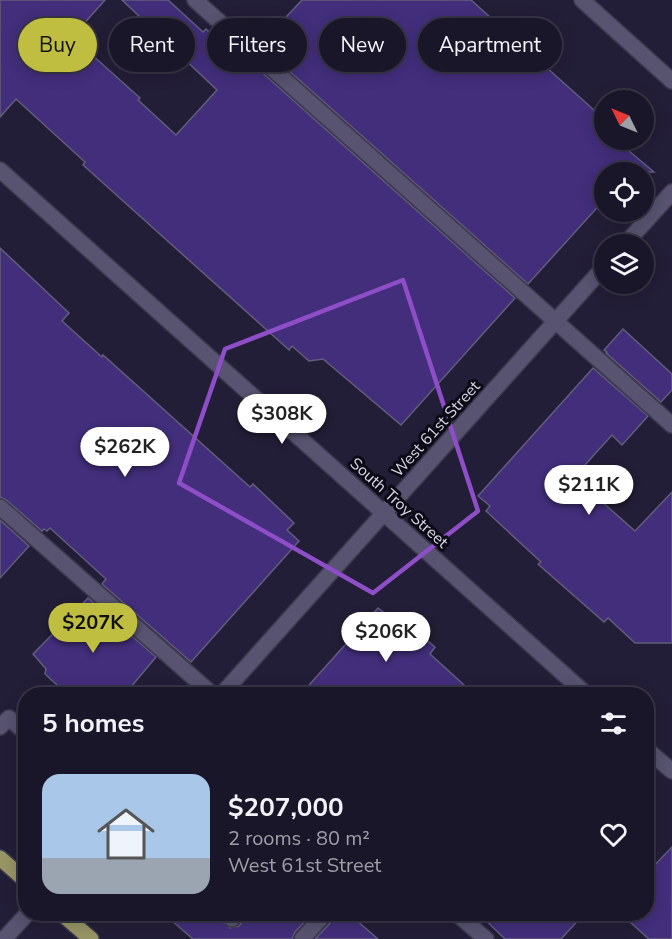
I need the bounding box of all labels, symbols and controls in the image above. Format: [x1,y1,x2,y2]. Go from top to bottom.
chip: Buy [18,18,97,72]
chip: Rent [109,18,195,72]
chip: Filters [207,18,307,72]
chip: New [319,18,406,72]
chip: Apartment [418,18,562,72]
north arrow [594,90,654,150]
map controls [594,90,654,294]
button: locate [594,162,654,222]
button: layers [594,234,654,294]
street label: West 61st Street [387,376,485,482]
pin: $308K [240,394,324,445]
text: $308K [251,400,313,427]
pin: $262K [83,427,167,478]
text: $262K [94,433,156,460]
street label: South Troy Street [345,453,453,553]
pin: $211K [547,465,631,516]
text: $211K [558,471,620,498]
pin: $207K [51,603,135,654]
text: $207K [62,609,124,636]
pin: $206K [344,612,428,663]
text: $206K [355,618,417,645]
text: 5 homes [42,706,144,741]
icon: filters [597,707,630,740]
text: $207,000 [228,790,344,825]
icon: home [90,798,162,870]
icon: heart [597,818,630,851]
text: 2 rooms · 80 m² [228,825,370,852]
text: West 61st Street [228,852,381,879]

